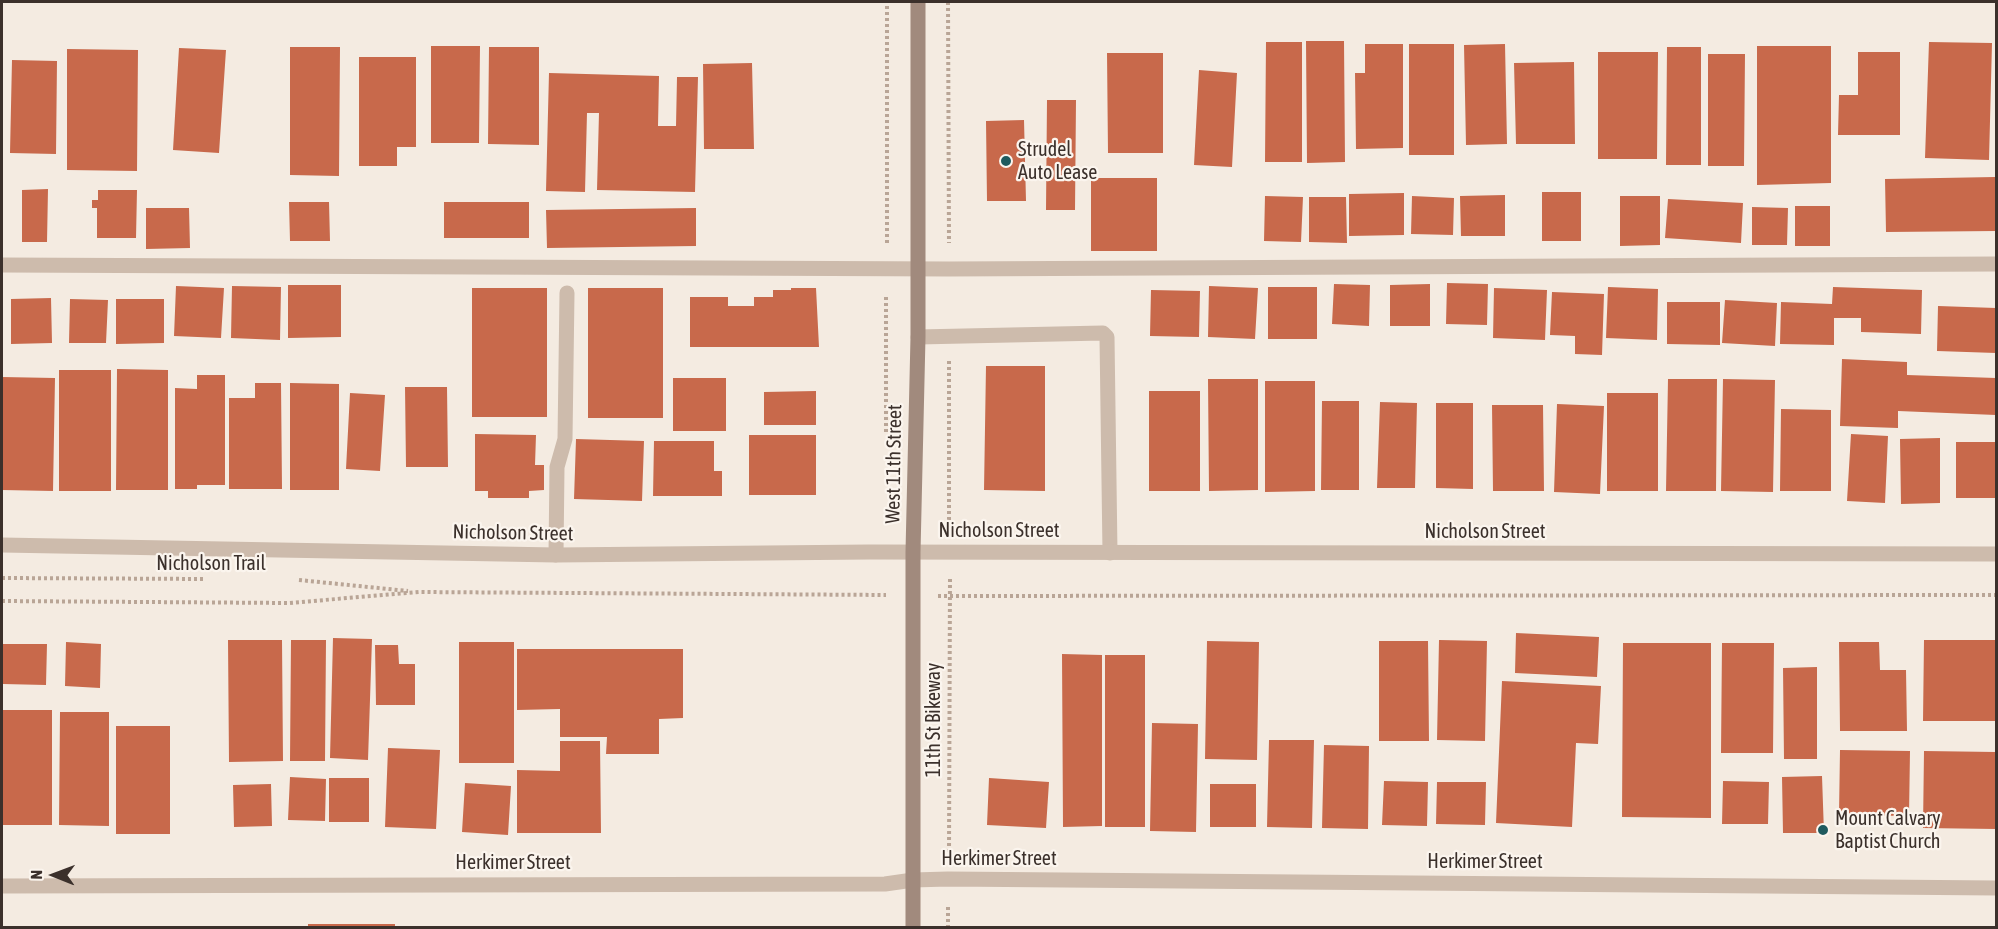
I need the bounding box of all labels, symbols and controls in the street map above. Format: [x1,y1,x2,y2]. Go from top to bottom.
place label: Strudel Auto Lease [1018,138,1097,185]
marker: Strudel Auto Lease [999,154,1013,168]
street label: West 11th Street [881,404,907,524]
street label: Nicholson Street [939,519,1059,543]
street label: Nicholson Street [452,520,574,546]
street label: Nicholson Street [1425,520,1545,544]
street label: Nicholson Trail [156,552,266,576]
street label: 11th St Bikeway [922,663,946,777]
place label: Mount Calvary Baptist Church [1835,807,1941,854]
marker: Mount Calvary Baptist Church [1816,823,1830,837]
north arrow [24,845,84,905]
street label: Herkimer Street [941,847,1057,871]
street label: Herkimer Street [1427,850,1543,874]
street label: Herkimer Street [455,851,571,875]
text: N [27,870,45,880]

